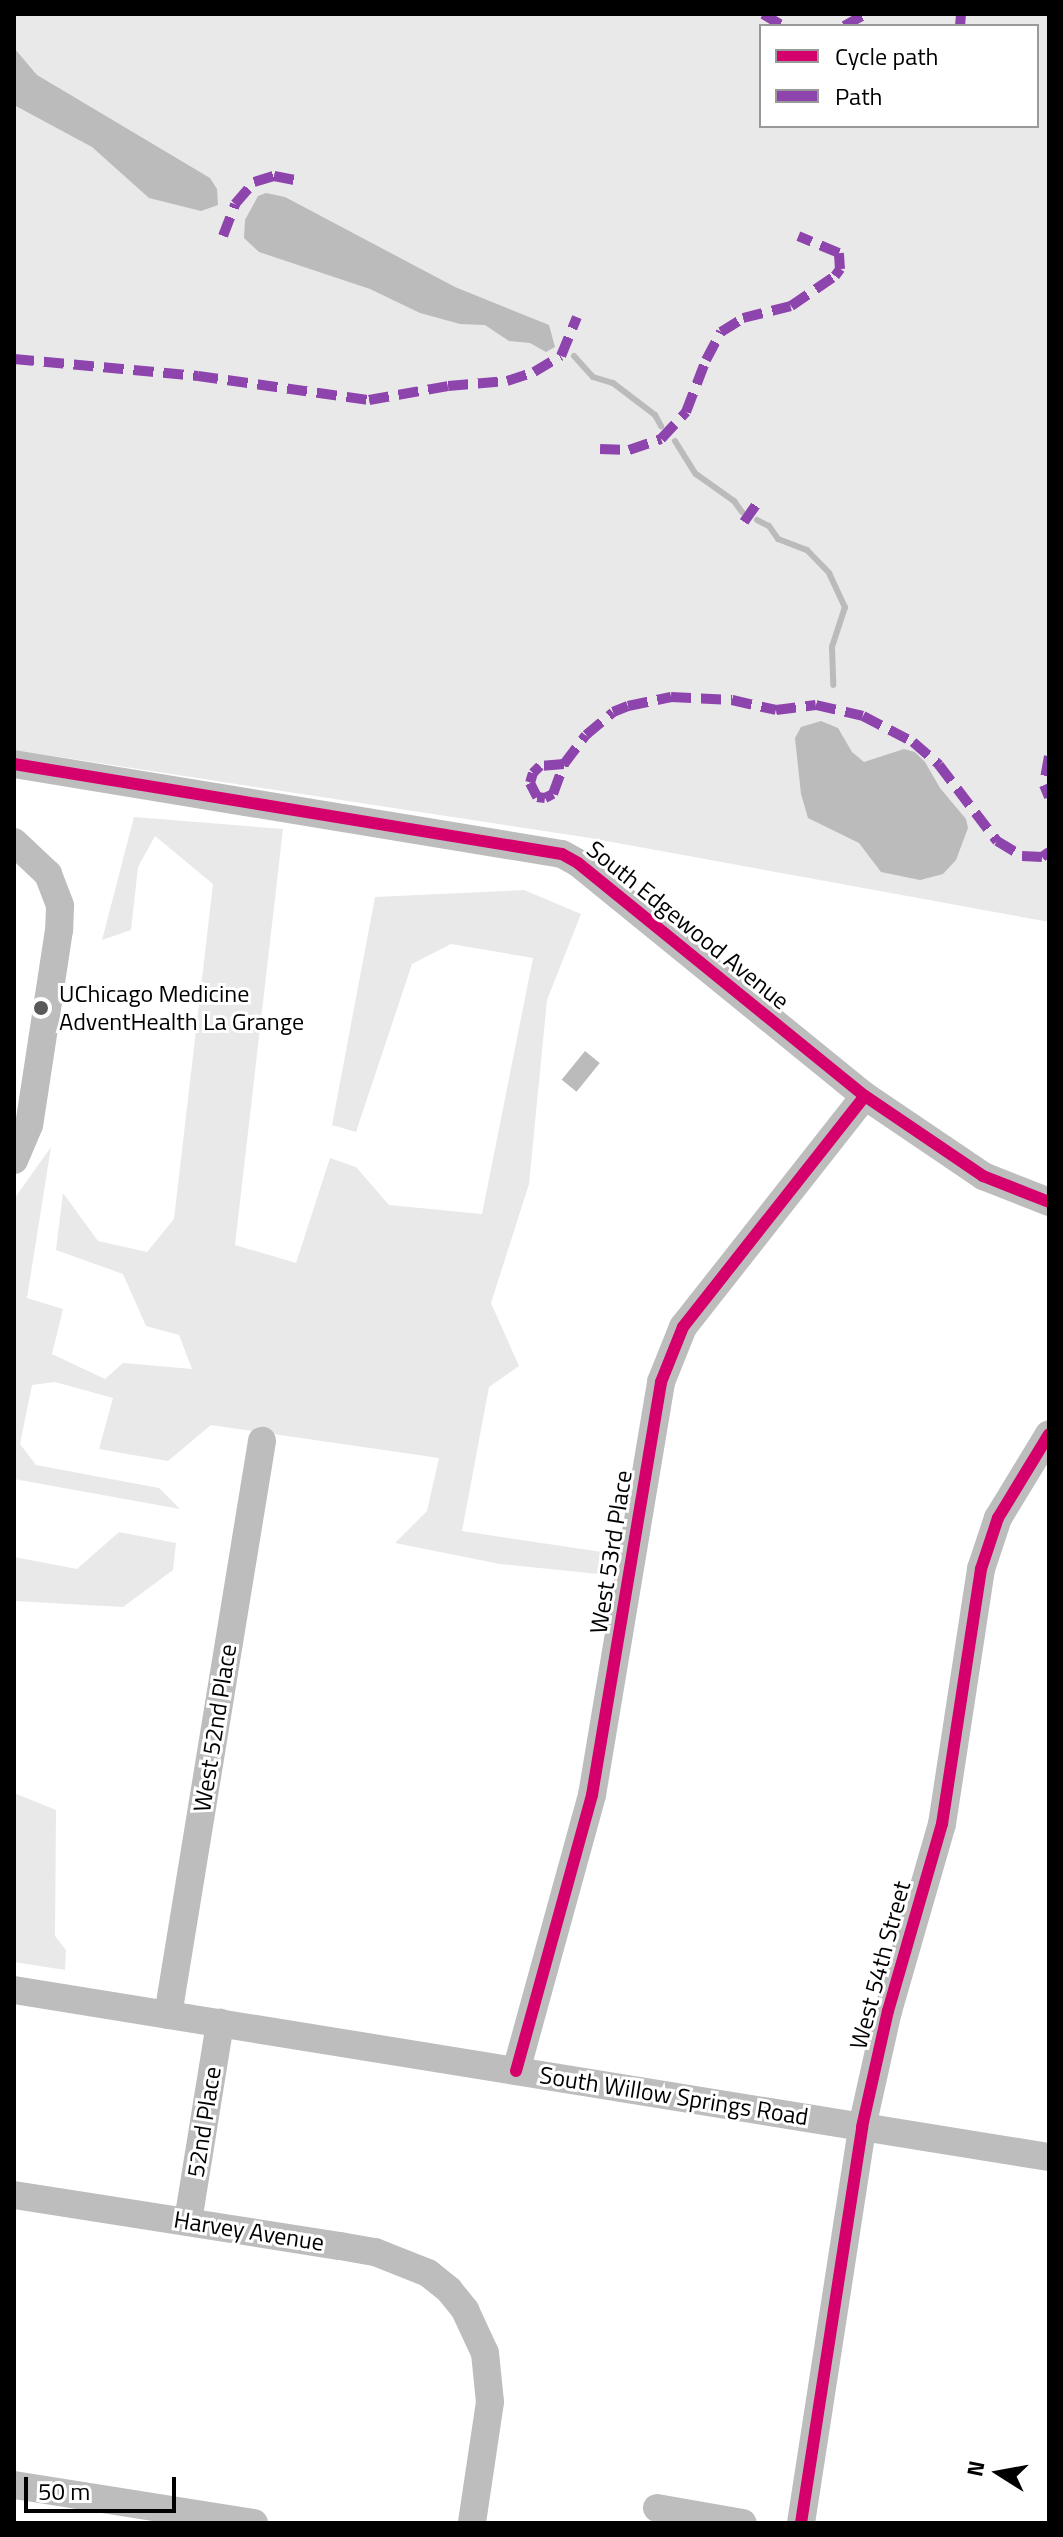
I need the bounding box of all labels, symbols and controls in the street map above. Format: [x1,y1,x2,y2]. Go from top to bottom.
legend [759,24,1039,128]
text: Cycle path [835,38,938,74]
text: Path [835,78,882,114]
street label: South Edgewood Avenue [581,835,795,1015]
place label: UChicago Medicine AdventHealth La Grange [59,980,304,1036]
marker: UChicago Medicine AdventHealth La Grange [30,997,52,1019]
street label: West 53rd Place [584,1468,638,1636]
street label: West 52nd Place [187,1642,243,1814]
street label: West 54th Street [844,1878,916,2052]
street label: South Willow Springs Road [538,2061,810,2131]
street label: 52nd Place [181,2064,227,2180]
street label: Harvey Avenue [172,2205,326,2257]
north arrow [959,2433,1039,2513]
text: N [957,2458,994,2479]
scale bar [28,2461,180,2511]
text: 50 m [38,2473,90,2509]

